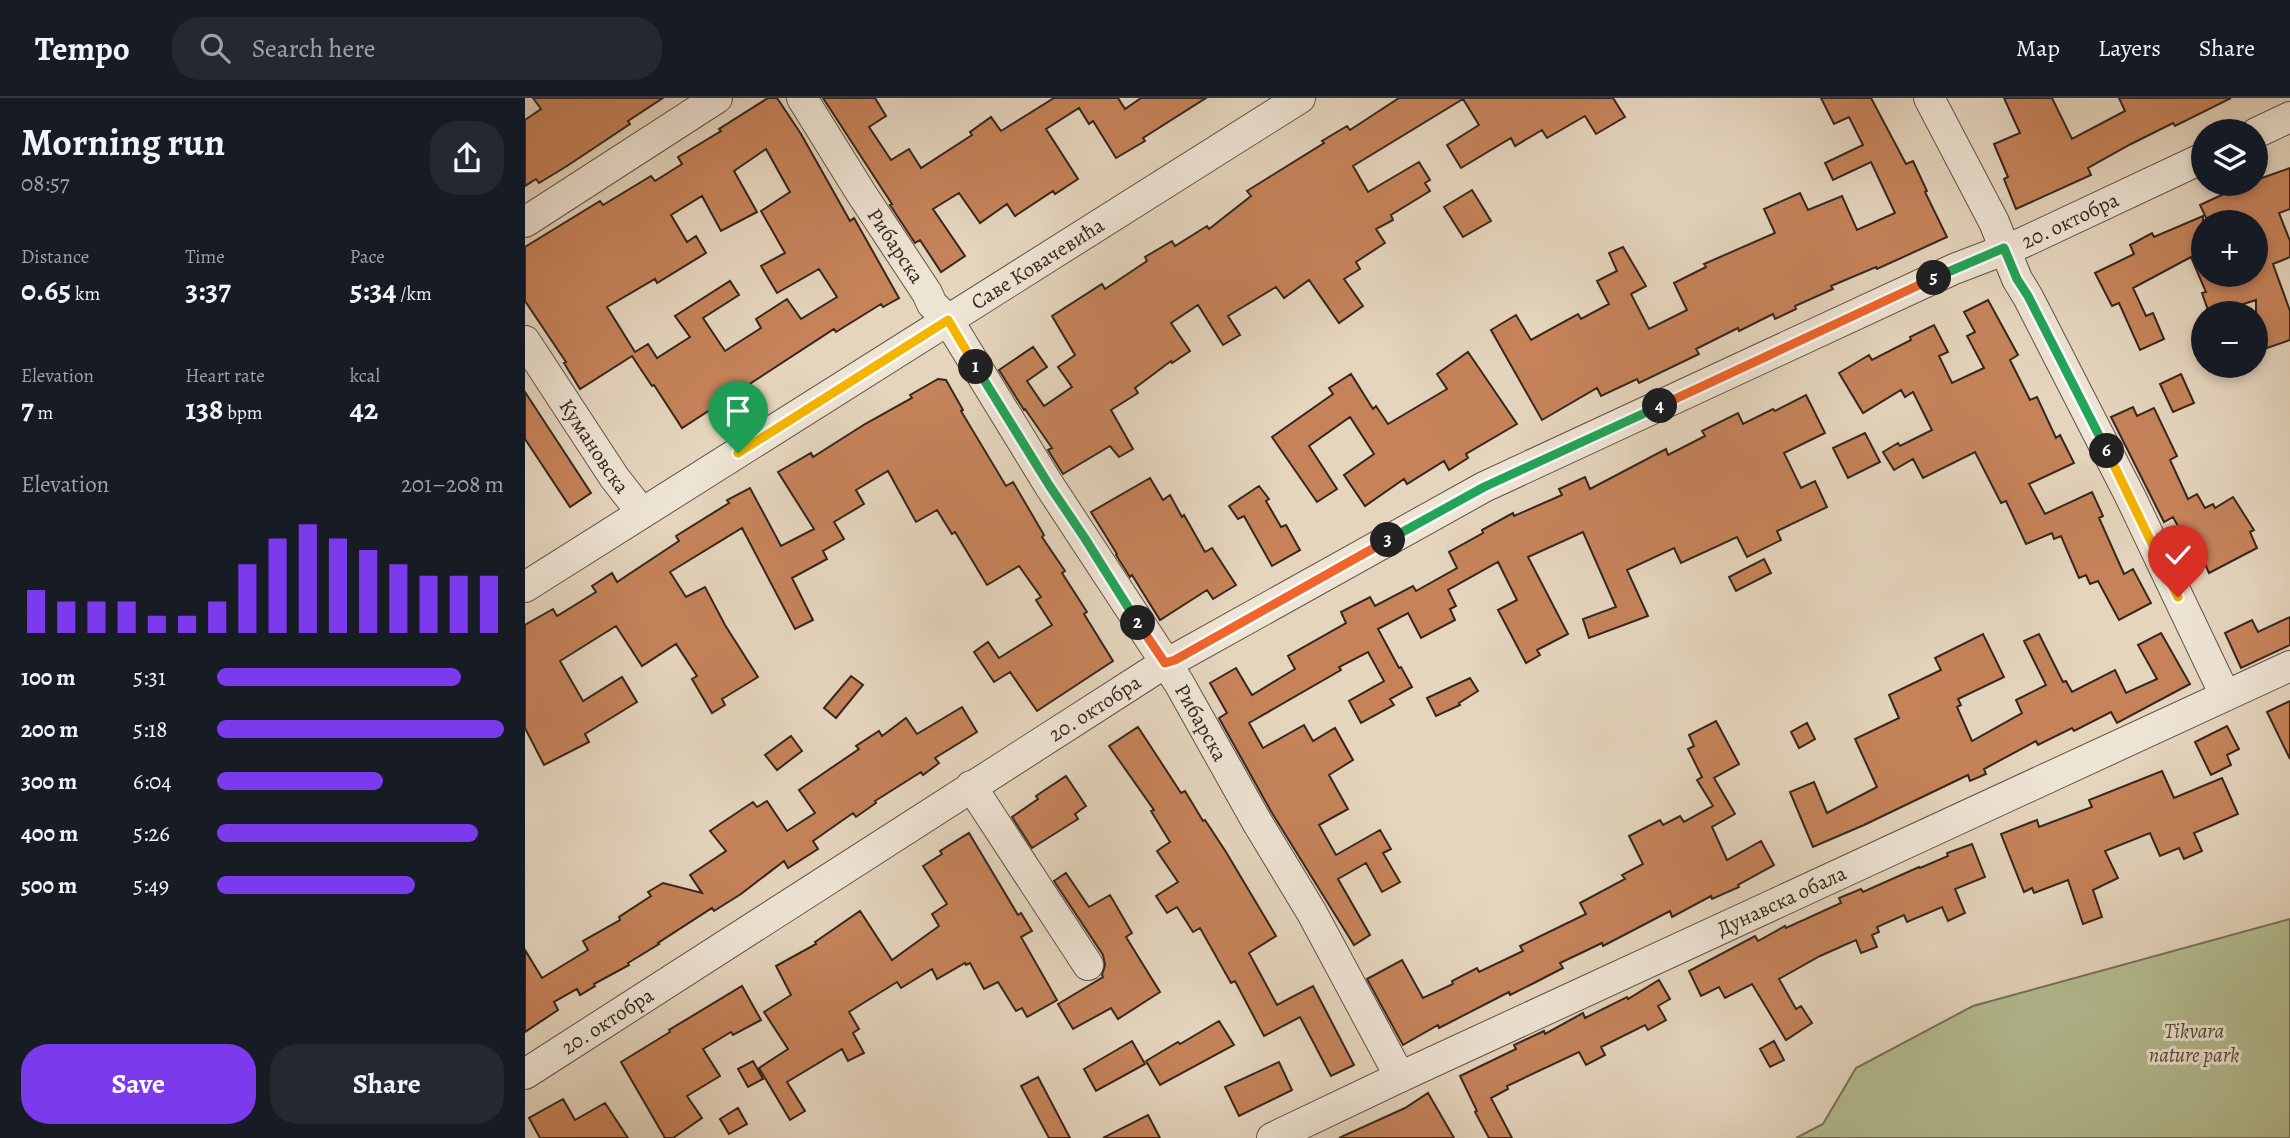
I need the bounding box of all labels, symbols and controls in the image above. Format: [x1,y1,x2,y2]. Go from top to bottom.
search box [172,17,662,80]
text: Tempo [35,26,130,71]
icon: search [196,29,234,67]
text: Search here [252,31,375,66]
text: Map [2016,32,2060,64]
text: Layers [2098,32,2161,64]
text: Share [2199,32,2255,64]
text: Morning run [21,116,225,168]
map controls [2191,119,2268,378]
button: layers [2191,119,2268,196]
button: share [430,121,504,195]
text: 08:57 [21,168,69,199]
street label: 20. октобра [2017,185,2124,255]
street label: Рибарска [861,203,931,289]
button: + [2191,210,2268,287]
street label: Саве Ковачевића [966,211,1110,316]
text: Distance [21,244,89,270]
text: Time [185,244,225,270]
text: Pace [350,244,385,270]
pin: 5 [1917,260,1951,296]
text: 5 [1929,264,1938,290]
text: 0.65 [21,270,71,310]
text: 3:37 [185,270,231,310]
text: 5:34 [350,270,397,310]
text: km [71,281,100,307]
text: /km [397,281,432,307]
button: − [2191,301,2268,378]
pin: 1 [959,350,993,384]
text: 1 [972,353,979,379]
text: Elevation [21,363,94,389]
text: Heart rate [185,363,265,389]
text: kcal [350,363,380,389]
pin [708,381,768,453]
pin: 4 [1643,388,1677,424]
text: 7 [21,389,34,429]
text: 138 [185,389,223,429]
text: 42 [350,389,378,429]
icon: arrive [719,392,757,430]
text: 4 [1655,392,1664,418]
street label: Кумановска [553,394,636,500]
text: m [34,400,53,426]
text: bpm [223,400,263,426]
pin: 6 [2089,434,2125,468]
text: 6 [2102,437,2111,463]
text: Elevation [21,469,109,500]
text: 201–208 m [401,469,504,500]
pin: 3 [1371,522,1405,558]
pin [2148,525,2208,597]
text: 3 [1383,526,1392,552]
icon: check [2159,536,2197,574]
pin: 2 [1121,606,1155,640]
text: 2 [1133,609,1142,635]
text: 100 m [21,662,76,693]
text: 5:31 [133,662,166,693]
street label: 20. октобра [1043,668,1147,748]
street label: Рибарска [1168,679,1234,767]
text: 200 m [21,714,79,745]
text: 5:18 [133,714,167,745]
text: 300 m [21,766,77,797]
text: 6:04 [133,766,172,797]
text: 400 m [21,818,78,849]
text: 5:26 [133,818,170,849]
street label: Дунавска обала [1712,859,1851,943]
text: 500 m [21,870,77,901]
text: 5:49 [133,870,169,901]
street label: 20. октобра [556,981,659,1061]
park label: Tikvara nature park [2149,1017,2239,1069]
button: Save [21,1044,256,1124]
button: Share [270,1044,504,1124]

